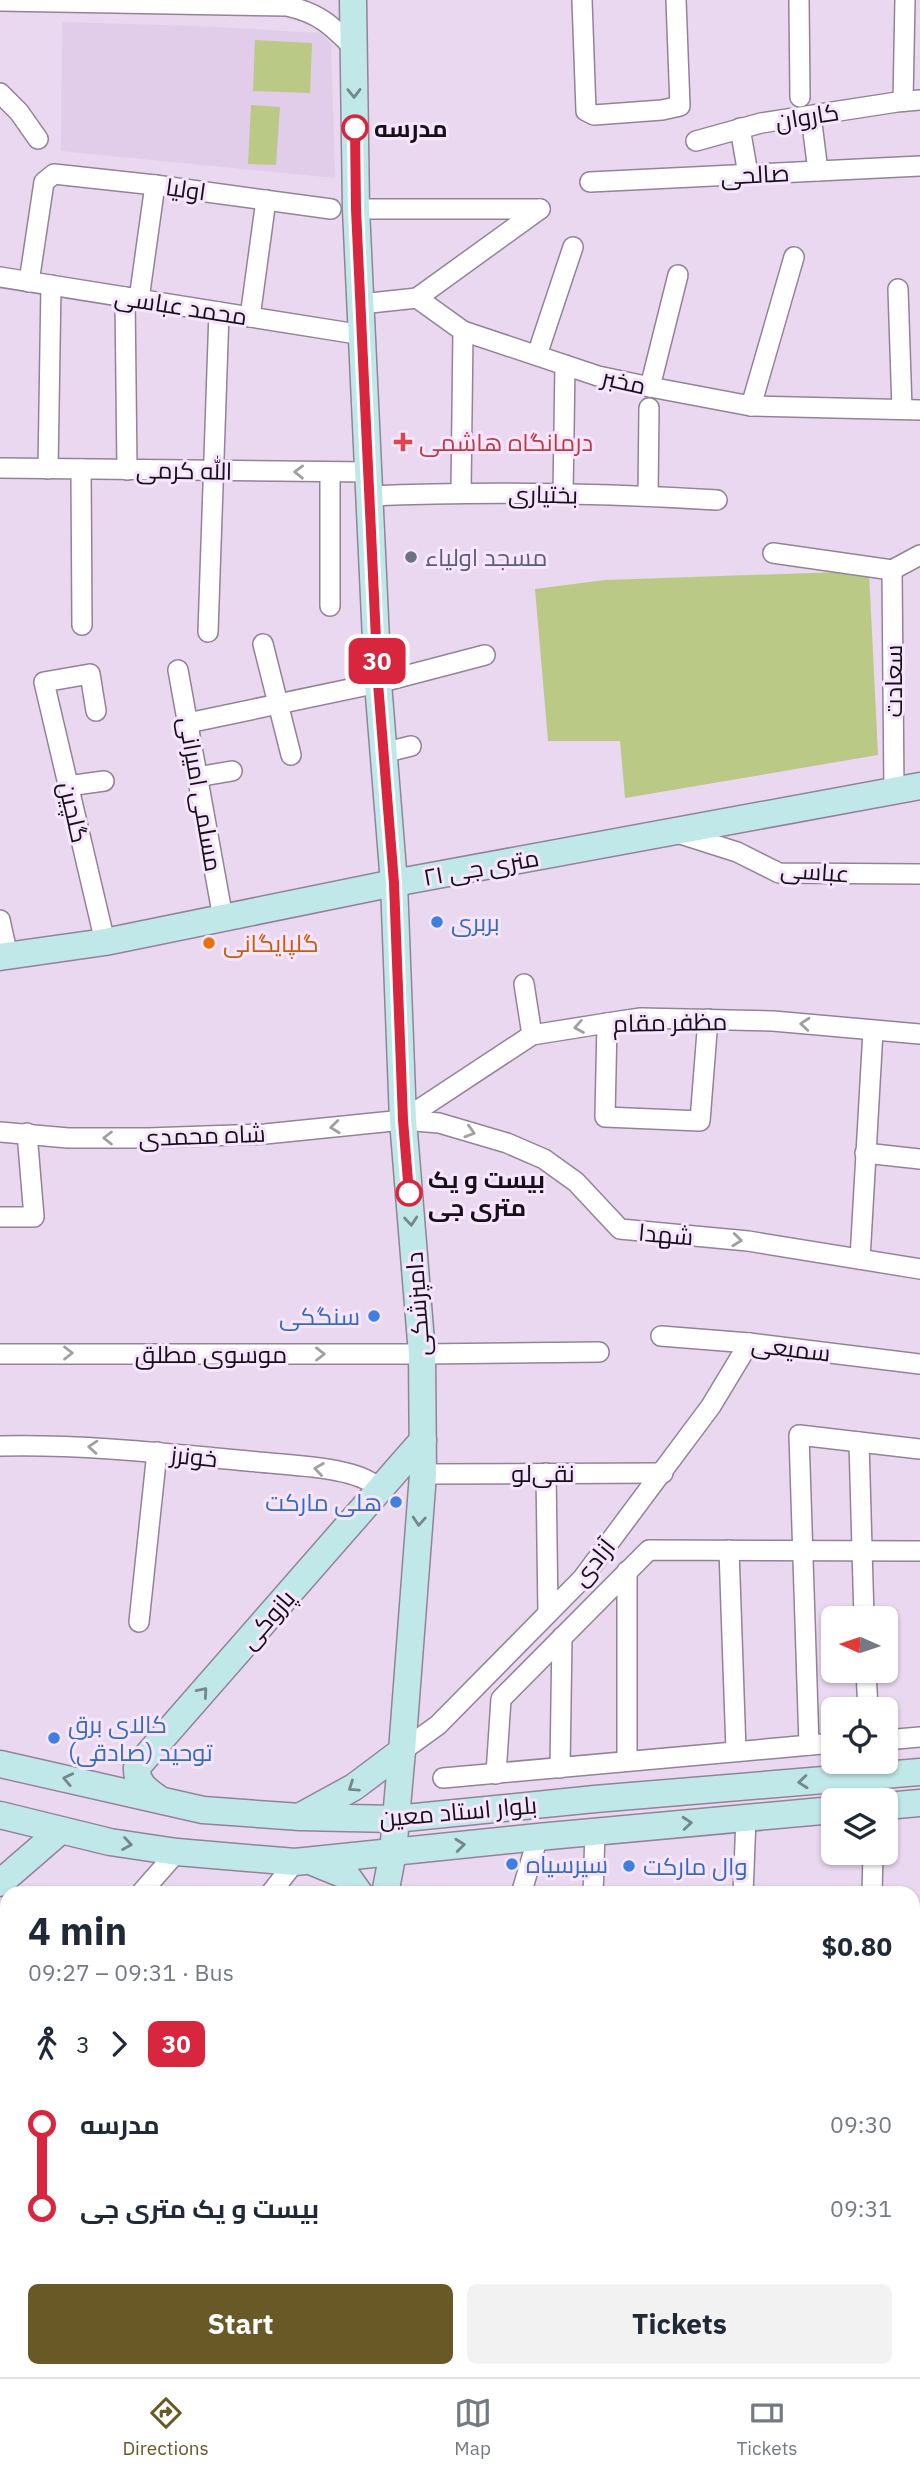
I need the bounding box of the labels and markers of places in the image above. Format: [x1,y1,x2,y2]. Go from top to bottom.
place label: مدرسه [374,112,448,144]
marker: مدرسه [342,115,368,141]
place label: درمانگاه هاشمی [419,426,593,458]
marker: درمانگاه هاشمی [393,432,413,452]
place label: مسجد اولیاء [425,541,547,573]
marker: مسجد اولیاء [403,549,419,565]
place label: بربری [451,906,500,938]
marker: بربری [429,914,445,930]
place label: گلپایگانی [223,927,319,959]
marker: گلپایگانی [201,935,217,951]
place label: بیست و یک متری جی [428,1163,545,1223]
marker: بیست و یک متری جی [396,1180,422,1206]
place label: سنگکی [279,1300,360,1332]
marker: سنگکی [366,1308,382,1324]
place label: هلی مارکت [265,1486,382,1518]
marker: هلی مارکت [388,1494,404,1510]
place label: کالای برق توحید (صادقی) [68,1708,213,1768]
marker: کالای برق توحید (صادقی) [46,1730,62,1746]
place label: سیرسیاه [526,1848,608,1880]
place label: وال مارکت [643,1850,748,1882]
marker: سیرسیاه [504,1856,520,1872]
marker: وال مارکت [621,1858,637,1874]

